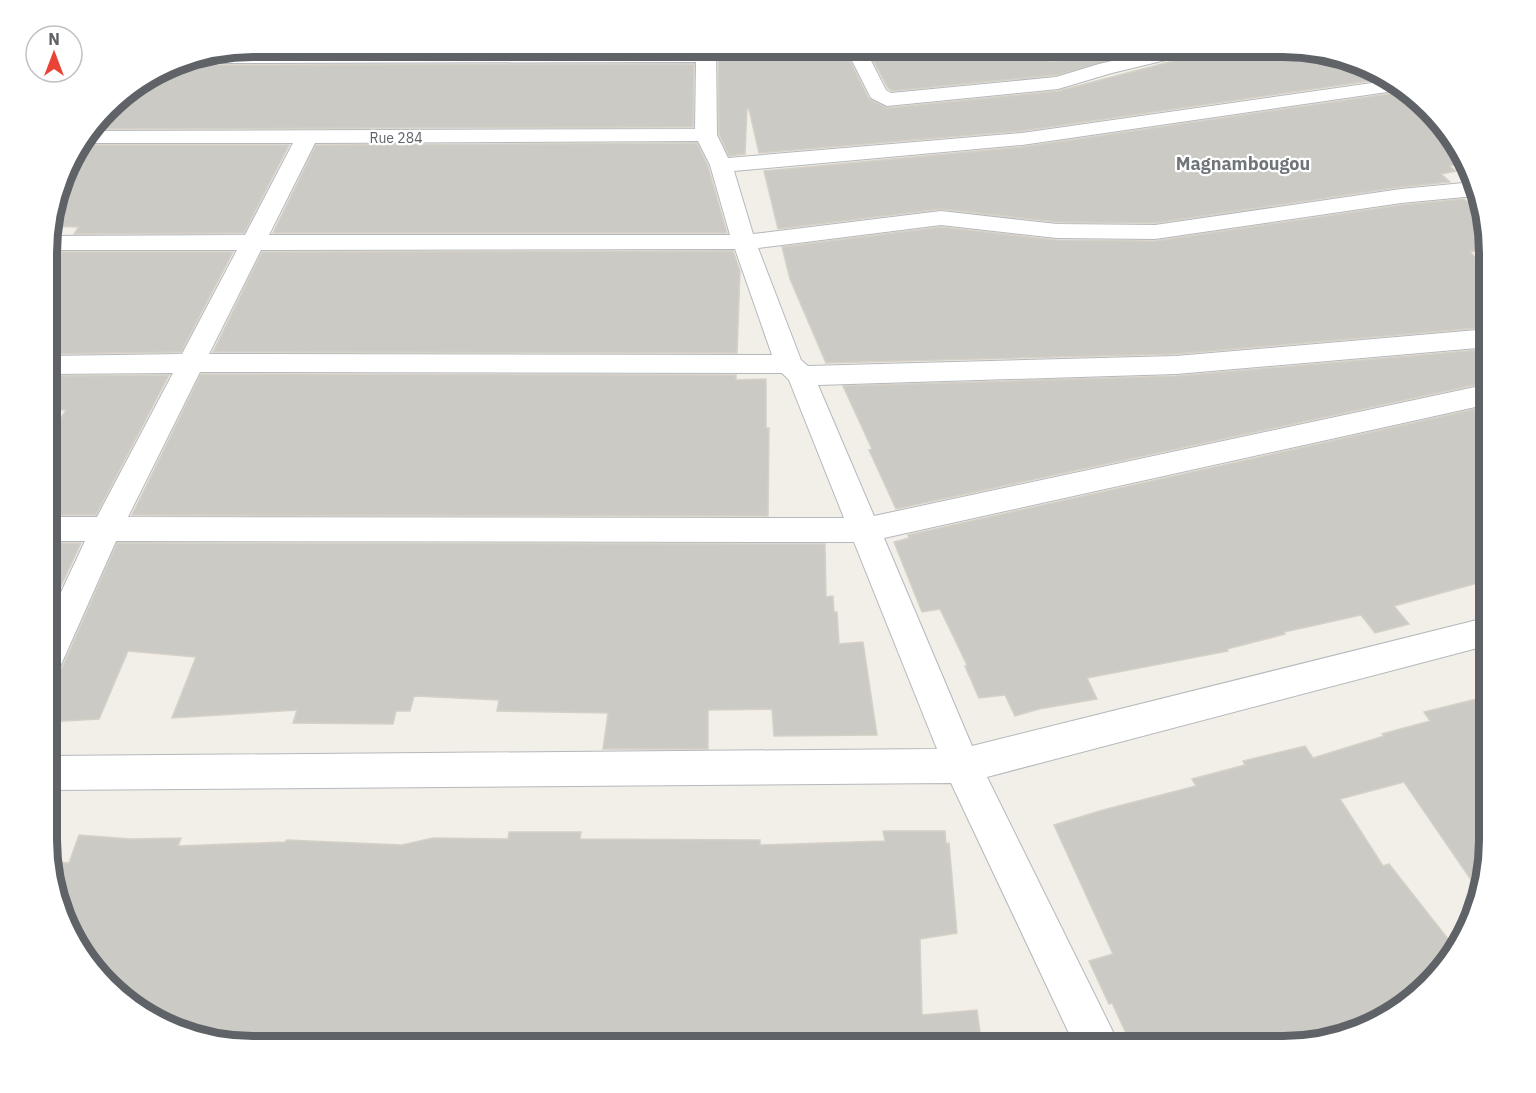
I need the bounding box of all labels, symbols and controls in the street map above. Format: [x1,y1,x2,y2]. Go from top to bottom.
north arrow [24,24,84,84]
text: N [48,29,60,49]
street label: Rue 284 [369,129,423,147]
district label: Magnambougou [1176,152,1310,175]

